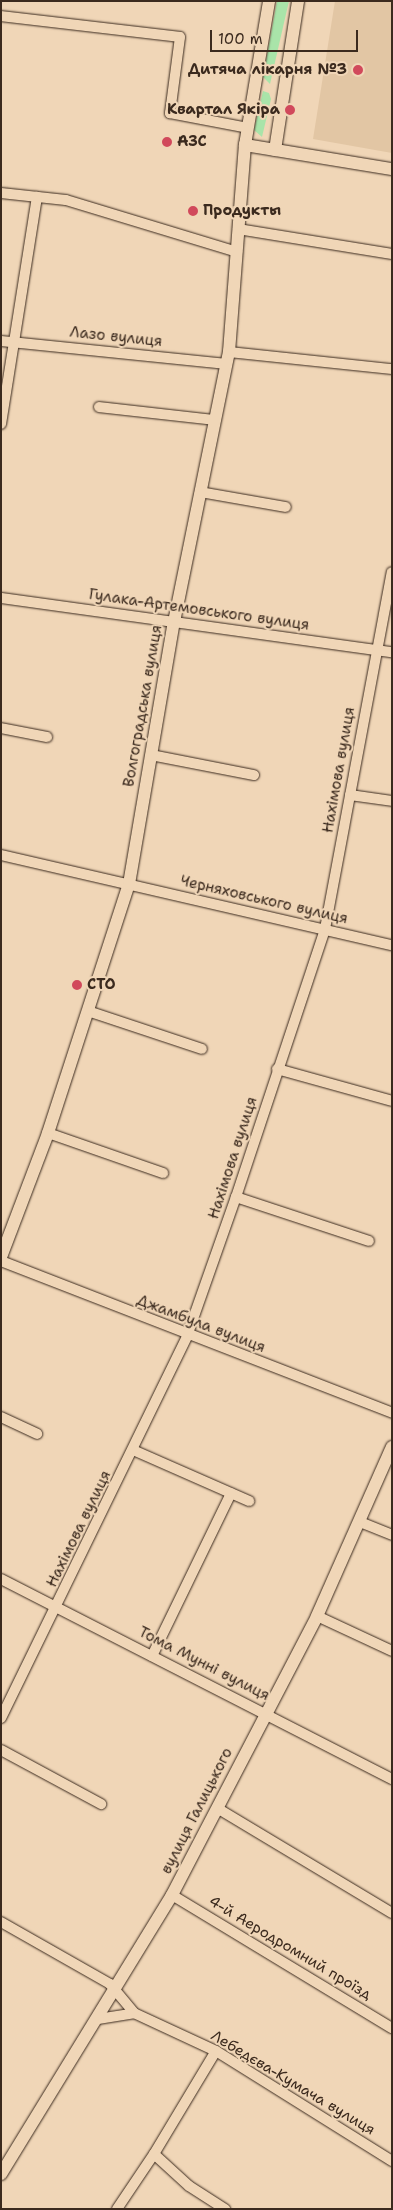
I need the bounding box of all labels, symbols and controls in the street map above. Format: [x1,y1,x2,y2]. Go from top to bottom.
scale bar [213,20,360,52]
text: 100 m [218,29,263,49]
place label: Дитяча лікарня №3 [188,61,347,79]
marker: Дитяча лікарня №3 [351,63,365,77]
place label: Квартал Якіра [167,101,280,119]
marker: Квартал Якіра [284,104,296,116]
place label: АЗС [177,133,207,151]
marker: АЗС [161,136,173,148]
place label: Продукты [203,202,281,220]
marker: Продукты [187,205,199,217]
street label: Лазо вулиця [69,323,163,351]
street label: Гулака-Артемовського вулиця [88,586,310,634]
street label: Волгоградська вулиця [120,624,166,788]
street label: Нахімова вулиця [319,706,359,834]
street label: Черняховського вулиця [178,872,350,928]
place label: СТО [87,976,115,994]
marker: СТО [71,979,83,991]
street label: Нахімова вулиця [205,1095,261,1221]
street label: Джамбула вулиця [134,1291,268,1357]
street label: Нахімова вулиця [43,1468,115,1590]
street label: Тома Мунні вулиця [135,1623,273,1705]
street label: вулиця Галицького [157,1745,237,1877]
street label: 4-й Аеродромний проїзд [205,1892,375,2004]
street label: Лебедєва-Кумача вулиця [208,2027,378,2139]

